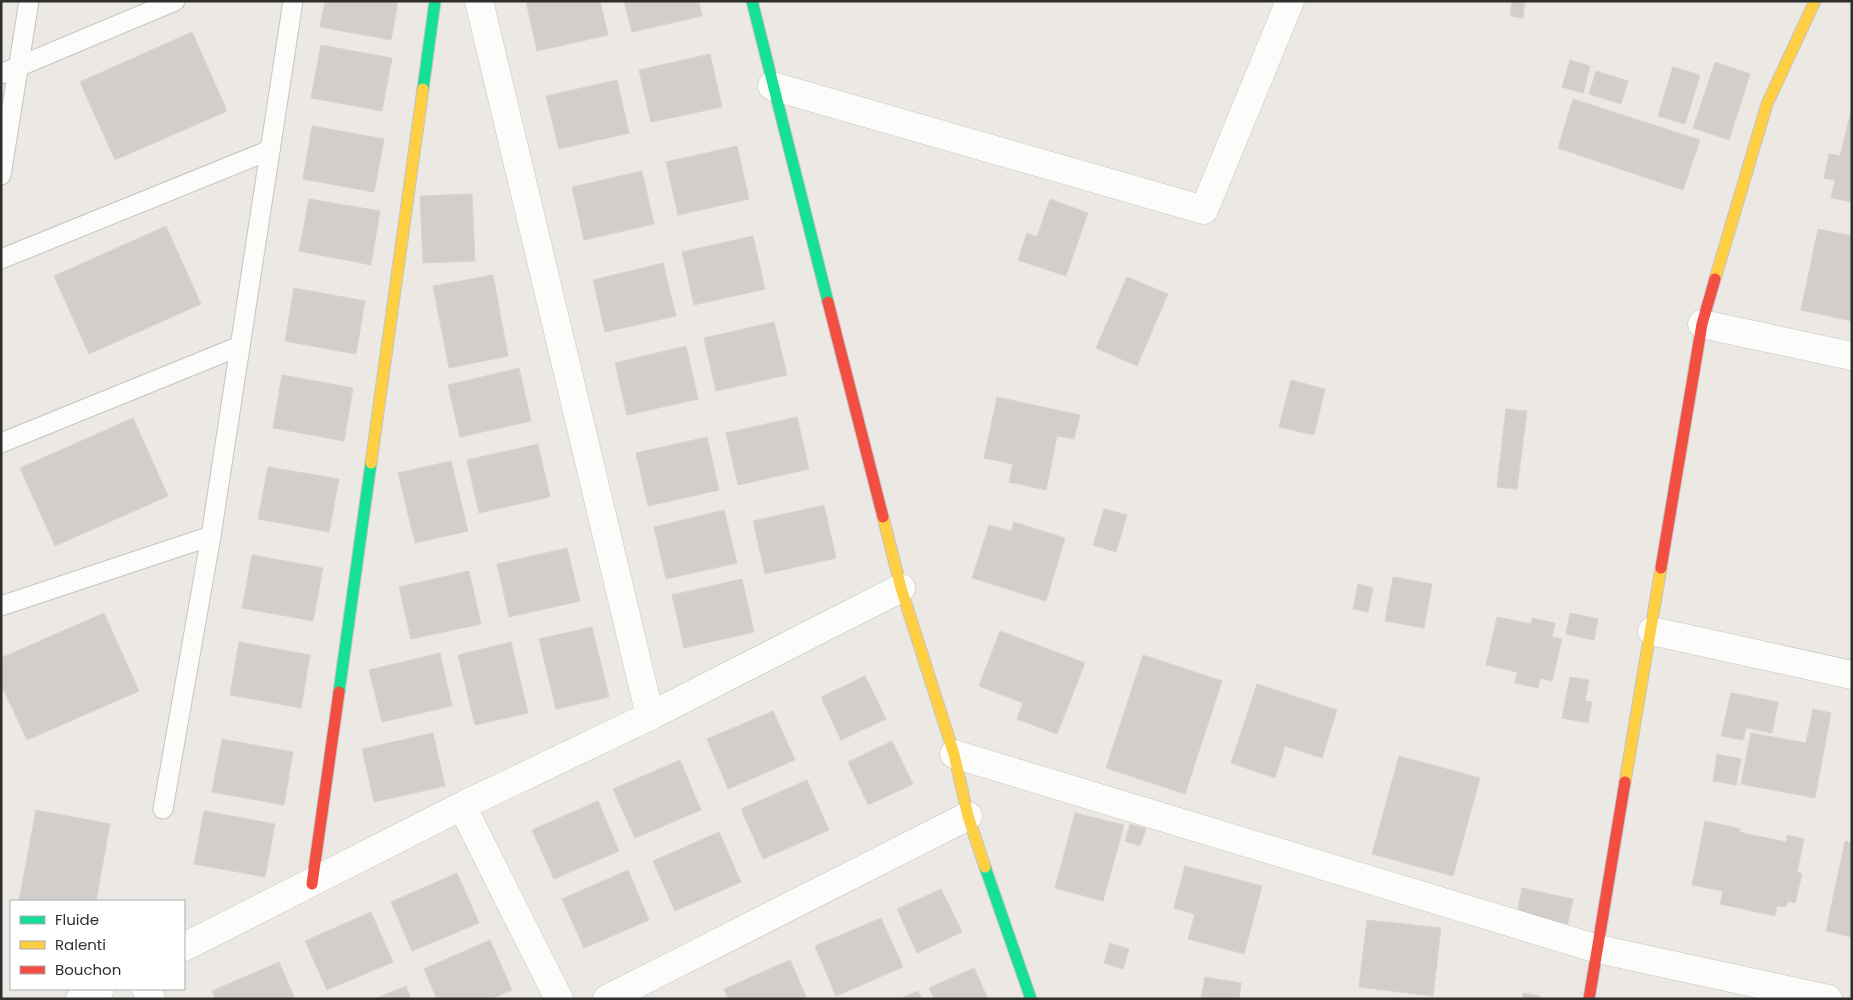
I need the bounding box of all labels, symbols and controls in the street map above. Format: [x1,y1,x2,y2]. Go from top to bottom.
legend [10,900,185,990]
text: Fluide [55,909,99,930]
text: Ralenti [55,934,106,955]
text: Bouchon [55,959,121,980]

